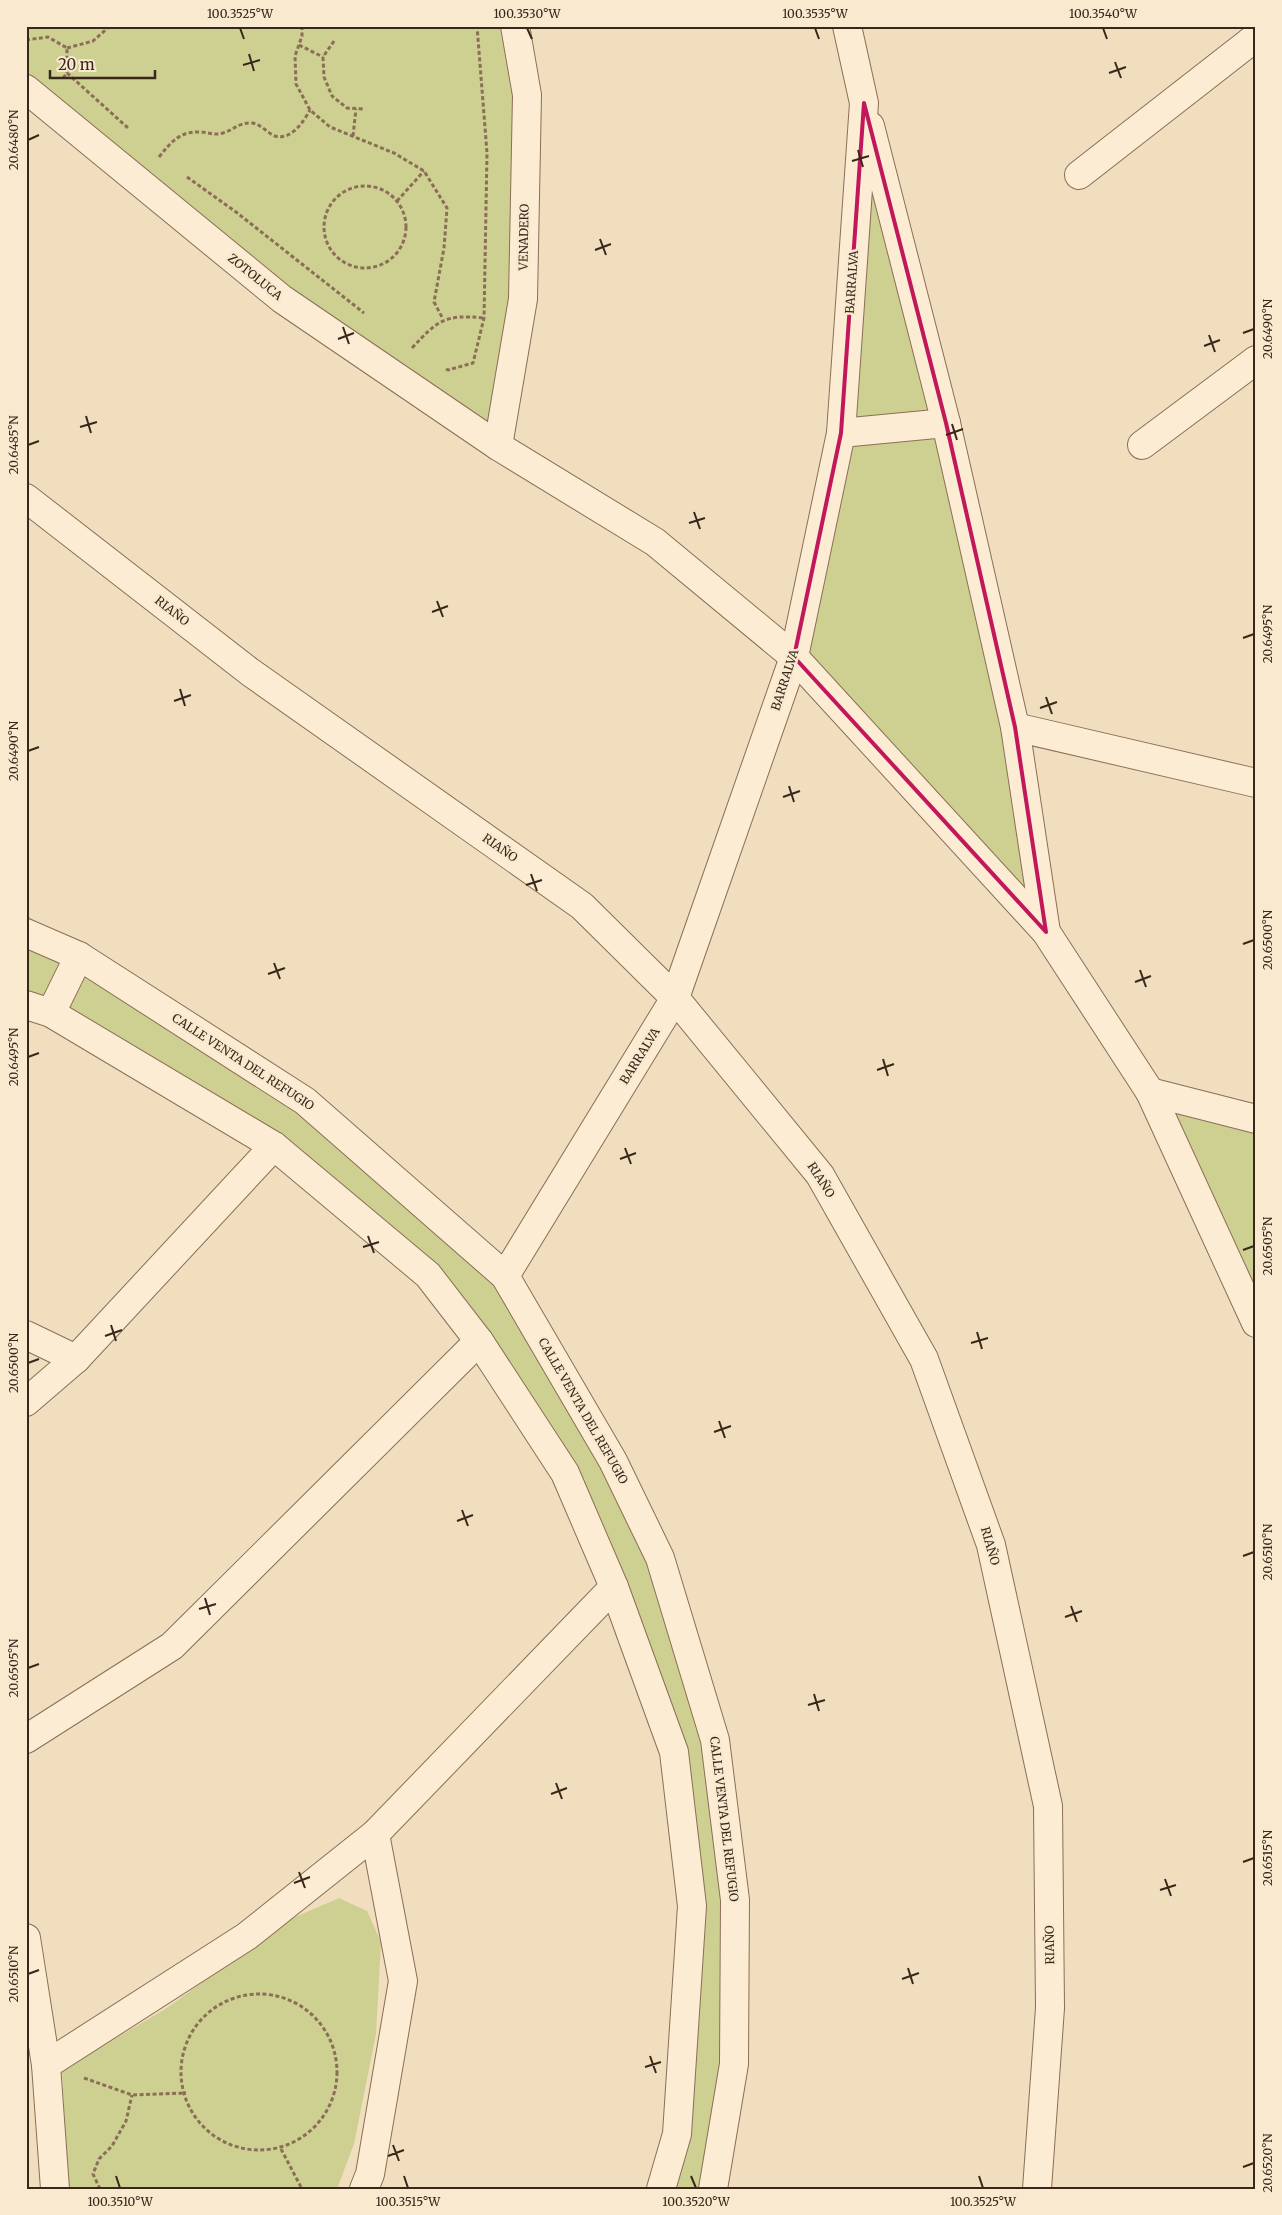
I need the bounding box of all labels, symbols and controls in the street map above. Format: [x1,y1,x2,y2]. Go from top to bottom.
text: 100.3525°W [207,6,274,21]
text: 100.3530°W [493,6,562,21]
text: 100.3535°W [782,6,849,21]
text: 100.3540°W [1069,6,1138,21]
scale bar [50,48,155,80]
text: 20 m [58,55,95,74]
text: 20.6480°N [6,109,21,170]
street label: VENADERO [515,203,532,271]
street label: BARRALVA [842,249,861,314]
street label: ZOTOLUCA [225,250,286,303]
text: 20.6490°N [1260,298,1275,359]
text: 20.6485°N [6,415,21,475]
street label: RIAÑO [152,593,193,629]
text: 20.6495°N [1260,604,1275,663]
street label: BARRALVA [768,647,802,712]
text: 20.6490°N [6,720,21,781]
street label: RIAÑO [480,830,521,865]
text: 20.6500°N [1260,909,1275,970]
street label: CALLE VENTA DEL REFUGIO [169,1010,317,1113]
street label: BARRALVA [616,1024,663,1087]
text: 20.6495°N [6,1027,21,1086]
street label: RIAÑO [804,1159,839,1201]
text: 20.6505°N [1260,1216,1275,1275]
text: 20.6500°N [6,1332,21,1393]
street label: CALLE VENTA DEL REFUGIO [535,1335,632,1487]
text: 20.6510°N [1260,1523,1275,1580]
street label: RIAÑO [978,1525,1003,1567]
text: 20.6505°N [6,1638,21,1697]
street label: CALLE VENTA DEL REFUGIO [707,1735,742,1903]
text: 20.6515°N [1260,1829,1275,1886]
street label: RIAÑO [1042,1925,1057,1965]
text: 20.6510°N [6,1945,21,2002]
text: 20.6520°N [1260,2133,1275,2192]
text: 100.3510°W [87,2194,154,2209]
text: 100.3515°W [376,2194,441,2209]
text: 100.3520°W [662,2194,731,2209]
text: 100.3525°W [950,2194,1017,2209]

